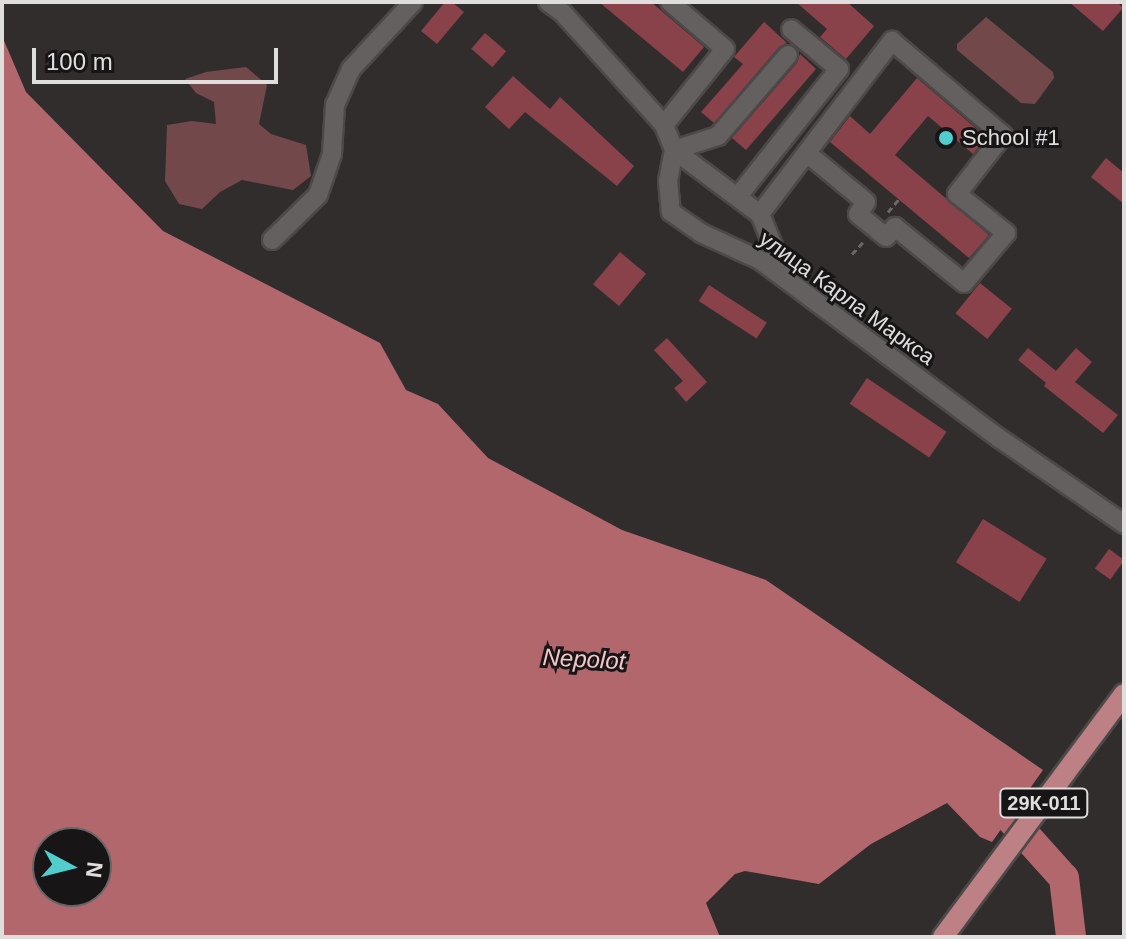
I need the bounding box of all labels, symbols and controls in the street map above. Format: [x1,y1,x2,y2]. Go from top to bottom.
scale bar [36,32,282,82]
text: 100 m [46,48,113,75]
place label: School #1 [962,125,1060,151]
marker: School #1 [937,129,955,147]
street label: улица Карла Маркса [754,225,940,371]
water label: Nepolot [542,642,626,676]
road number: 29К-011 [998,787,1090,819]
north arrow [32,827,112,907]
text: N [81,860,108,879]

